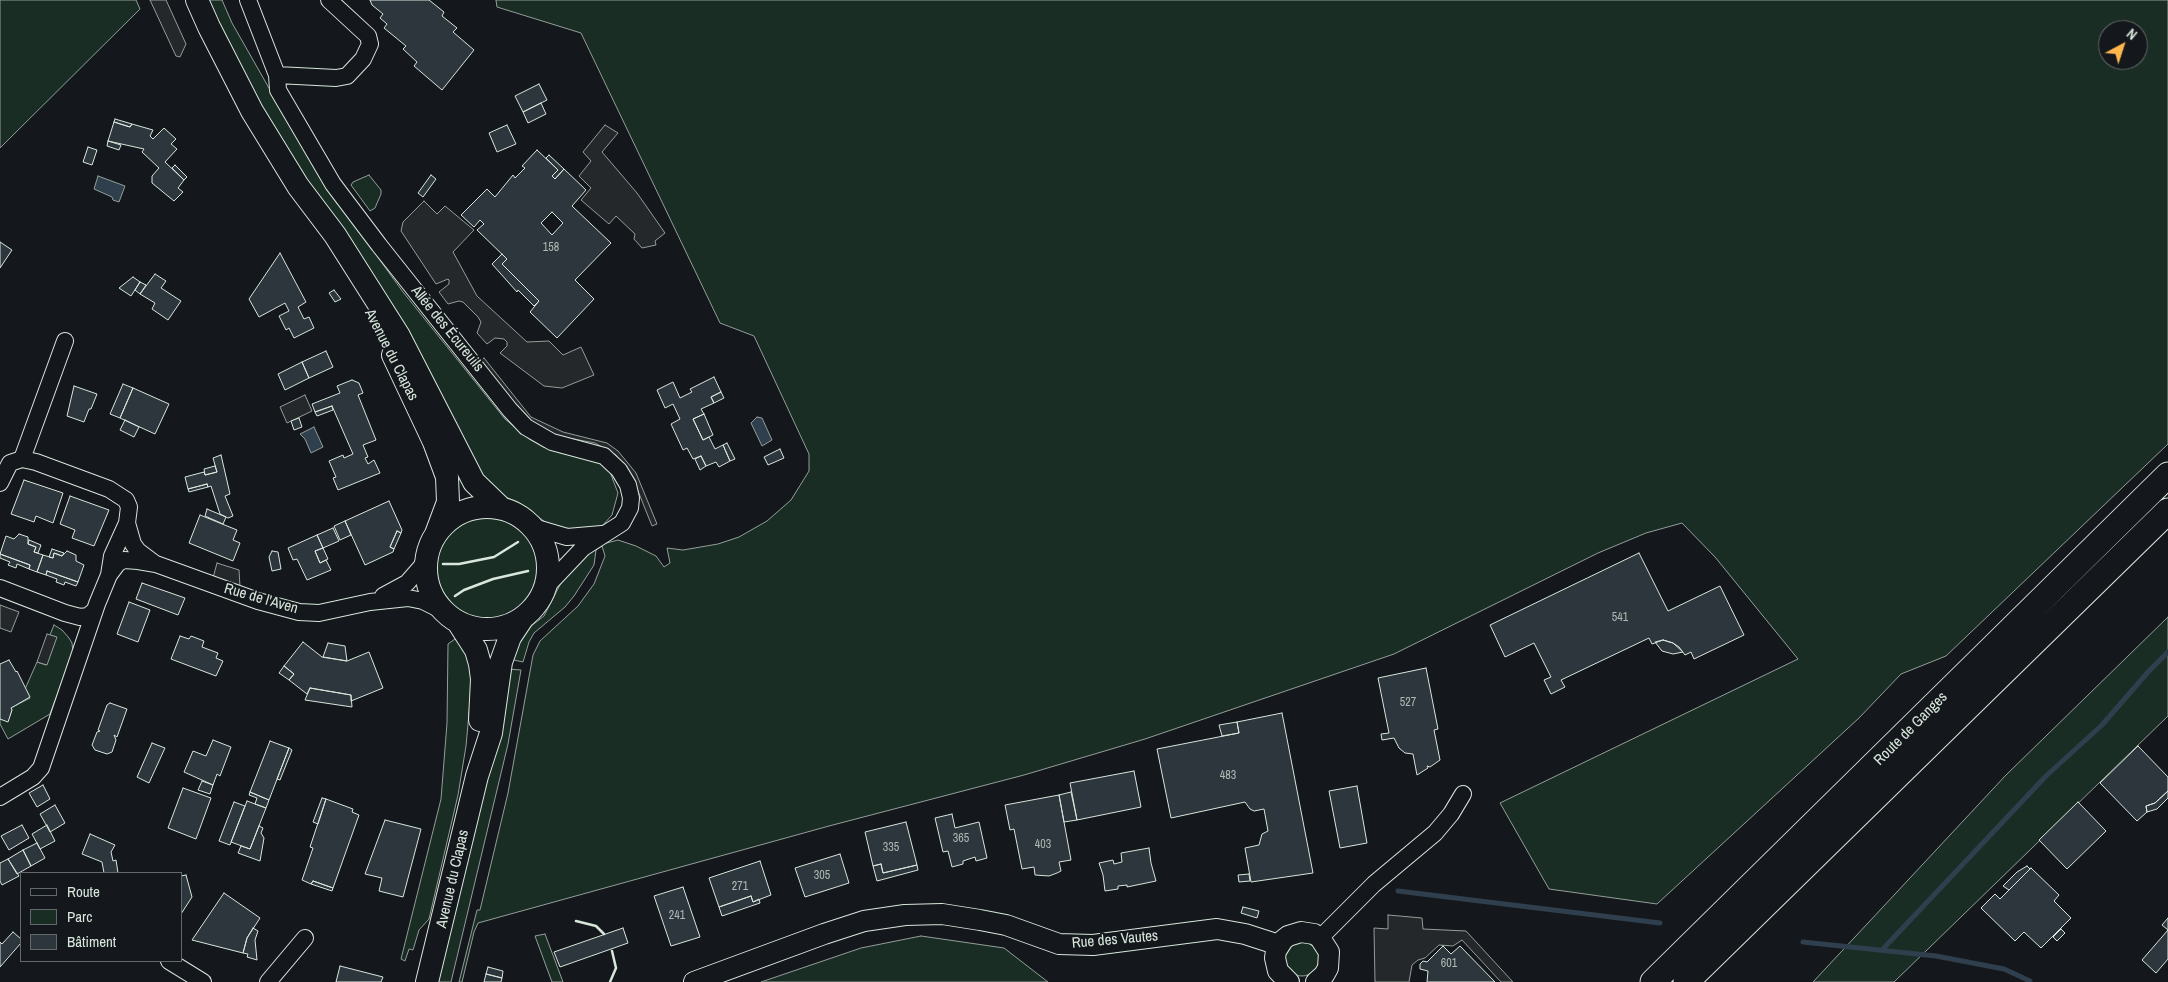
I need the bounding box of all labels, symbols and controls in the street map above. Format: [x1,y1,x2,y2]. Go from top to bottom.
north arrow [2098,20,2148,70]
text: N [2123,25,2141,44]
house number: 158 [543,241,559,255]
street label: Allée des Écureuils [407,282,487,376]
street label: Avenue du Clapas [360,306,422,404]
street label: Rue de l'Aven [222,580,300,618]
house number: 541 [1612,611,1628,625]
street label: Route de Ganges [1871,689,1951,769]
house number: 527 [1400,696,1416,710]
house number: 483 [1220,769,1236,783]
street label: Avenue du Clapas [433,828,473,930]
house number: 365 [953,832,969,846]
house number: 403 [1035,838,1051,852]
house number: 335 [883,841,899,855]
house number: 305 [814,869,830,883]
legend [20,872,182,962]
house number: 271 [732,880,748,894]
text: Route [67,881,100,902]
text: Parc [67,906,92,927]
house number: 241 [669,909,685,923]
street label: Rue des Vautes [1071,927,1159,953]
text: Bâtiment [67,931,116,952]
house number: 601 [1441,957,1457,971]

